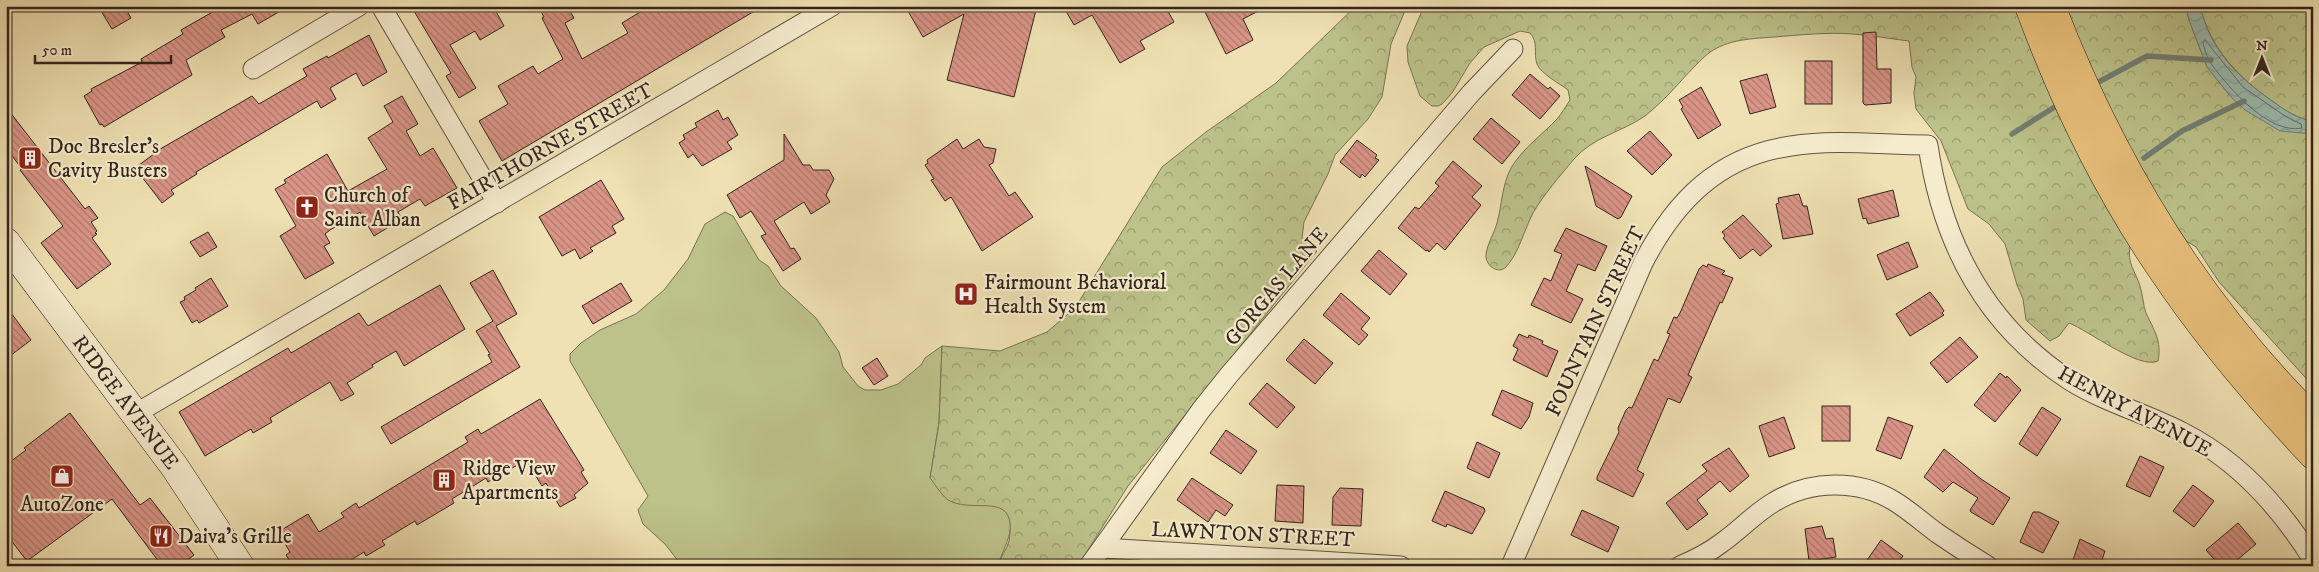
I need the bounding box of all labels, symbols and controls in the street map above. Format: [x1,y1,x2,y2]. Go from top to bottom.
scale bar [35,32,171,64]
north arrow [2236,32,2286,82]
text: N [2256,37,2268,55]
text: 50 m [42,41,72,60]
street label: FAIRTHORNE STREET [443,77,658,216]
place label: Doc Bresler's Cavity Busters [48,134,167,184]
building icon: Doc Bresler's Cavity Busters [17,145,43,171]
place label: Church of Saint Alban [324,183,421,233]
church icon: Church of Saint Alban [294,194,320,220]
street label: GORGAS LANE [1219,222,1334,352]
street label: FOUNTAIN STREET [1540,222,1651,421]
place label: Fairmount Behavioral Health System [984,270,1167,320]
hospital icon: Fairmount Behavioral Health System [953,281,979,307]
street label: RIDGE AVENUE [66,330,184,475]
street label: HENRY AVENUE [2053,360,2216,463]
place label: Ridge View Apartments [462,456,558,506]
shop icon: AutoZone [49,463,75,489]
building icon: Ridge View Apartments [431,467,457,493]
place label: AutoZone [20,492,104,518]
street label: LAWNTON STREET [1151,517,1355,553]
restaurant icon: Daiva's Grille [148,523,174,549]
place label: Daiva's Grille [178,524,292,550]

